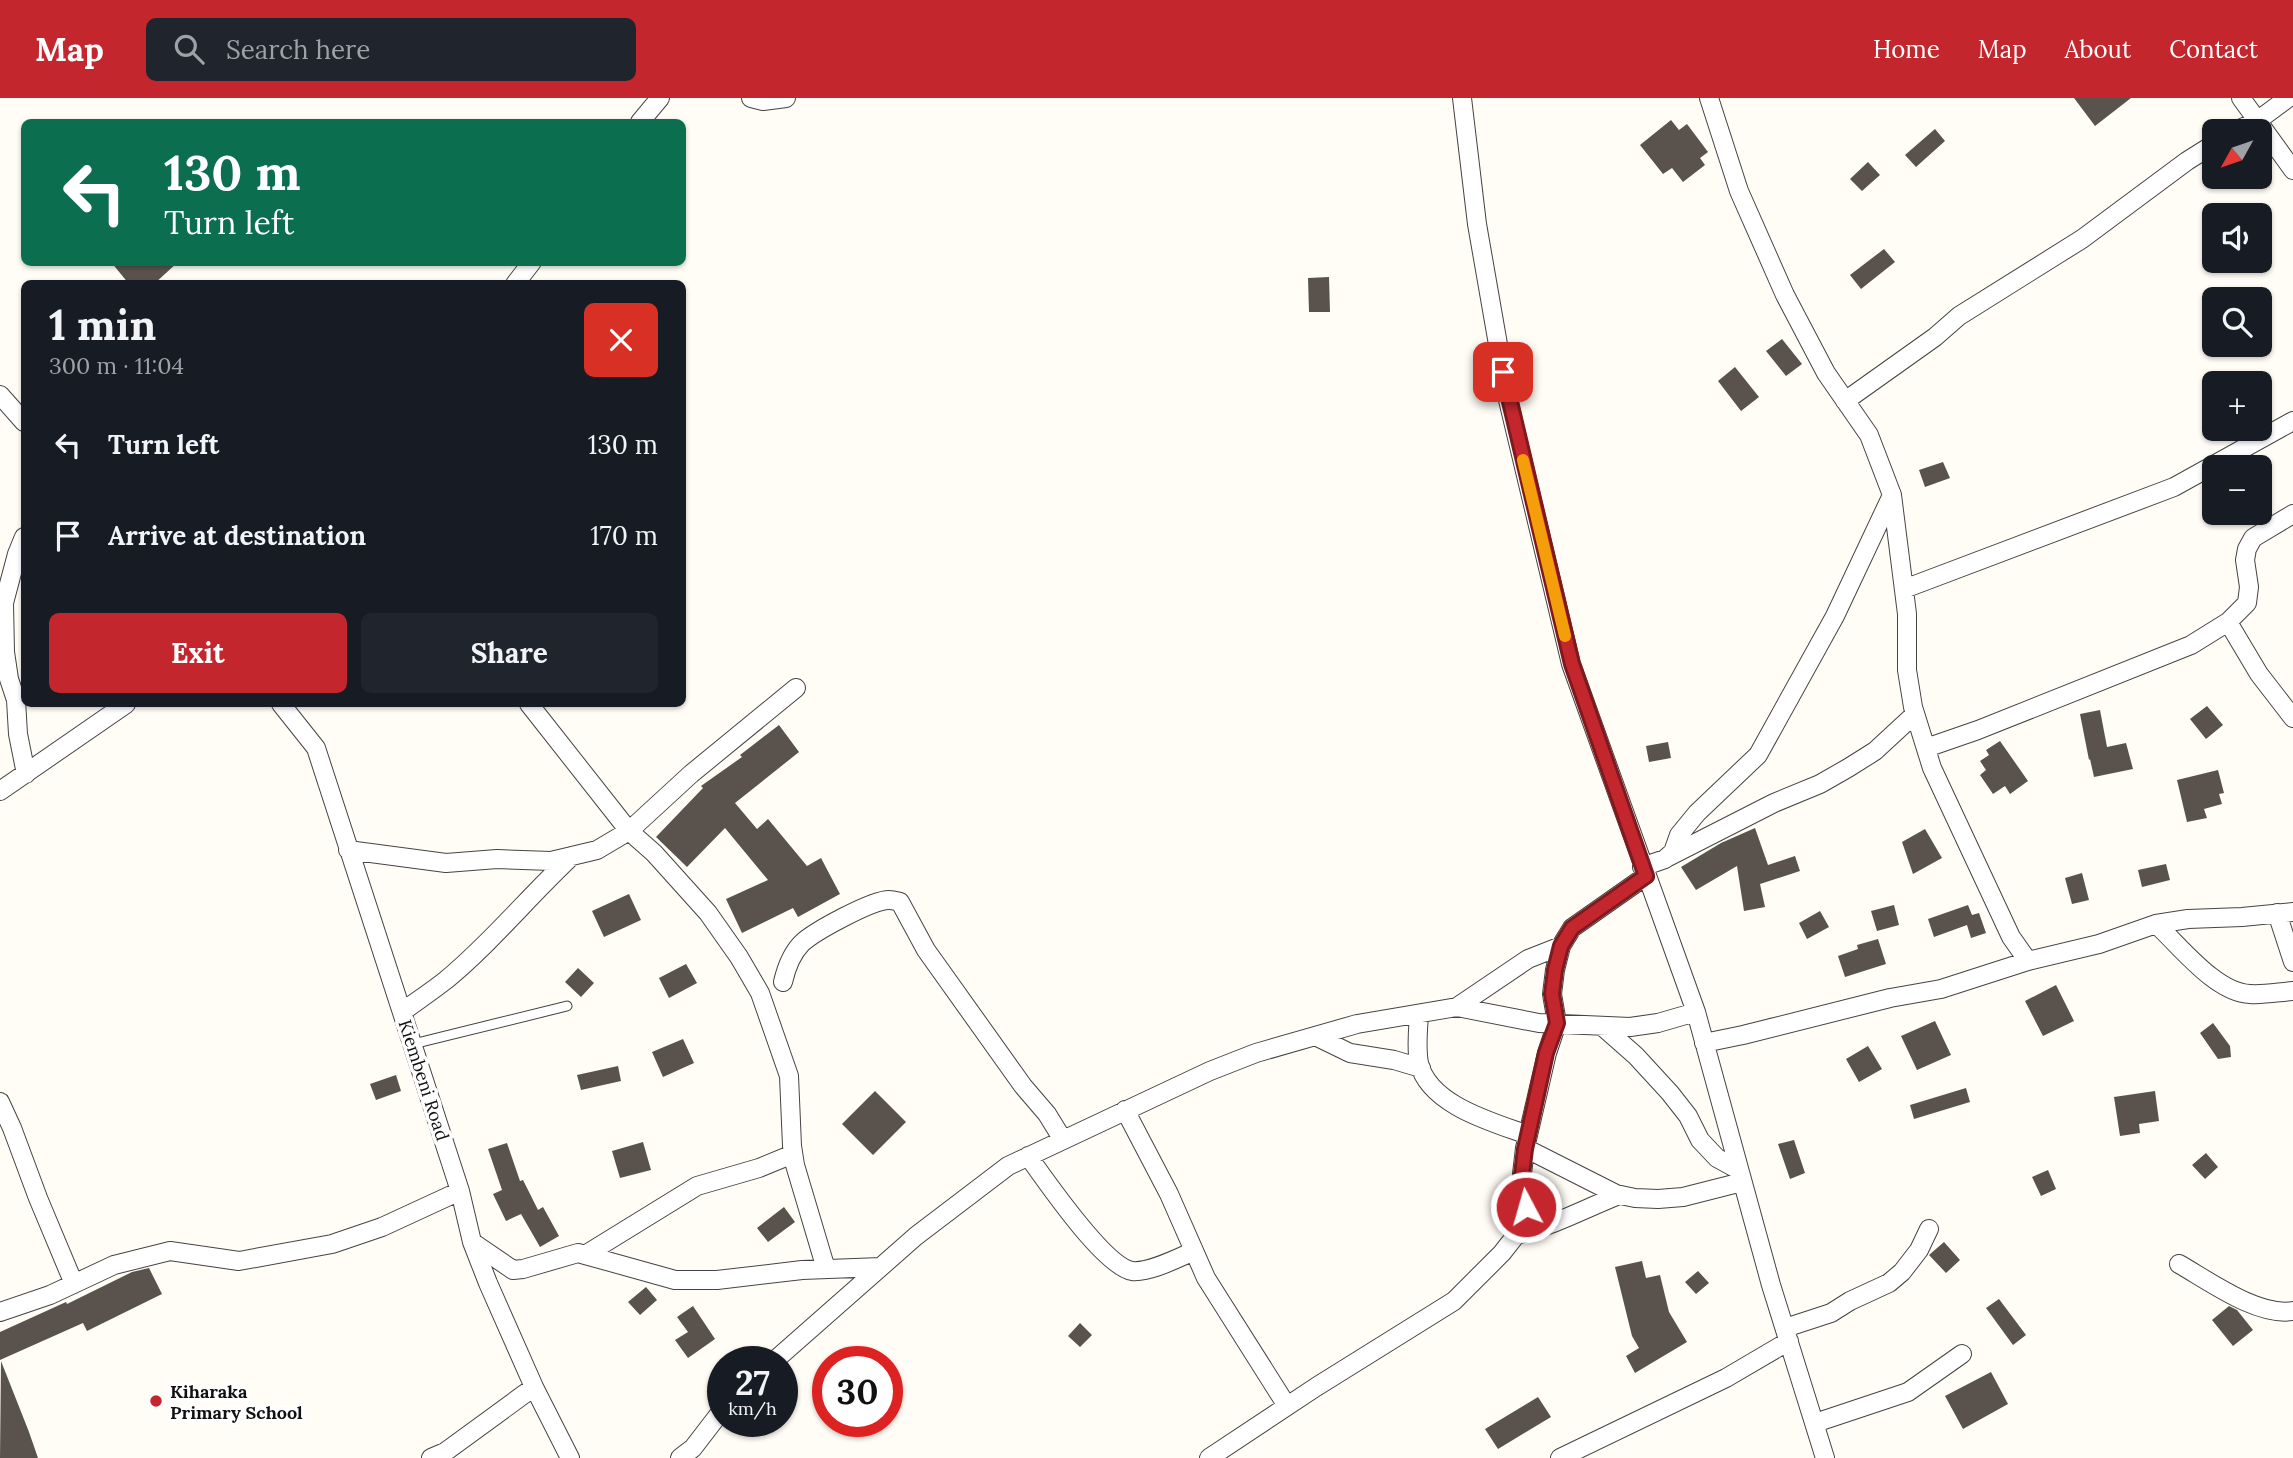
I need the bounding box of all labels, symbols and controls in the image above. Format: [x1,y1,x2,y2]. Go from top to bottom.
search box [146,18,636,81]
text: Map [35,28,104,70]
icon: search [170,30,208,68]
text: Search here [226,33,370,66]
text: Home [1873,34,1940,65]
text: Map [1978,34,2027,65]
text: About [2065,34,2131,65]
text: Contact [2169,34,2258,65]
north arrow [2202,119,2272,189]
map controls [2202,119,2272,525]
text: 130 m [164,141,300,203]
icon: left [49,147,140,238]
text: Turn left [164,202,294,243]
button: sound [2202,203,2272,273]
button: search [2202,287,2272,357]
text: 1 min [49,298,156,352]
button: close [584,303,658,377]
pin [1473,342,1533,402]
text: 300 m · 11:04 [49,351,184,380]
icon: arrive [1484,353,1522,391]
button: + [2202,371,2272,441]
icon: left [49,426,87,464]
text: Turn left [108,428,219,461]
text: 130 m [588,428,658,461]
button: − [2202,455,2272,525]
icon: arrive [49,517,87,555]
text: Arrive at destination [108,519,366,552]
text: 170 m [590,519,658,552]
button: Exit [49,613,347,693]
button: Share [361,613,658,693]
street label: Kiembeni Road [394,1017,454,1144]
position arrow [1489,1170,1563,1244]
speed limit sign: 30 [812,1346,903,1437]
text: 27 [735,1360,770,1405]
place label: Kiharaka Primary School [170,1380,303,1424]
marker: Kiharaka Primary School [148,1393,164,1409]
text: km/h [728,1397,777,1420]

